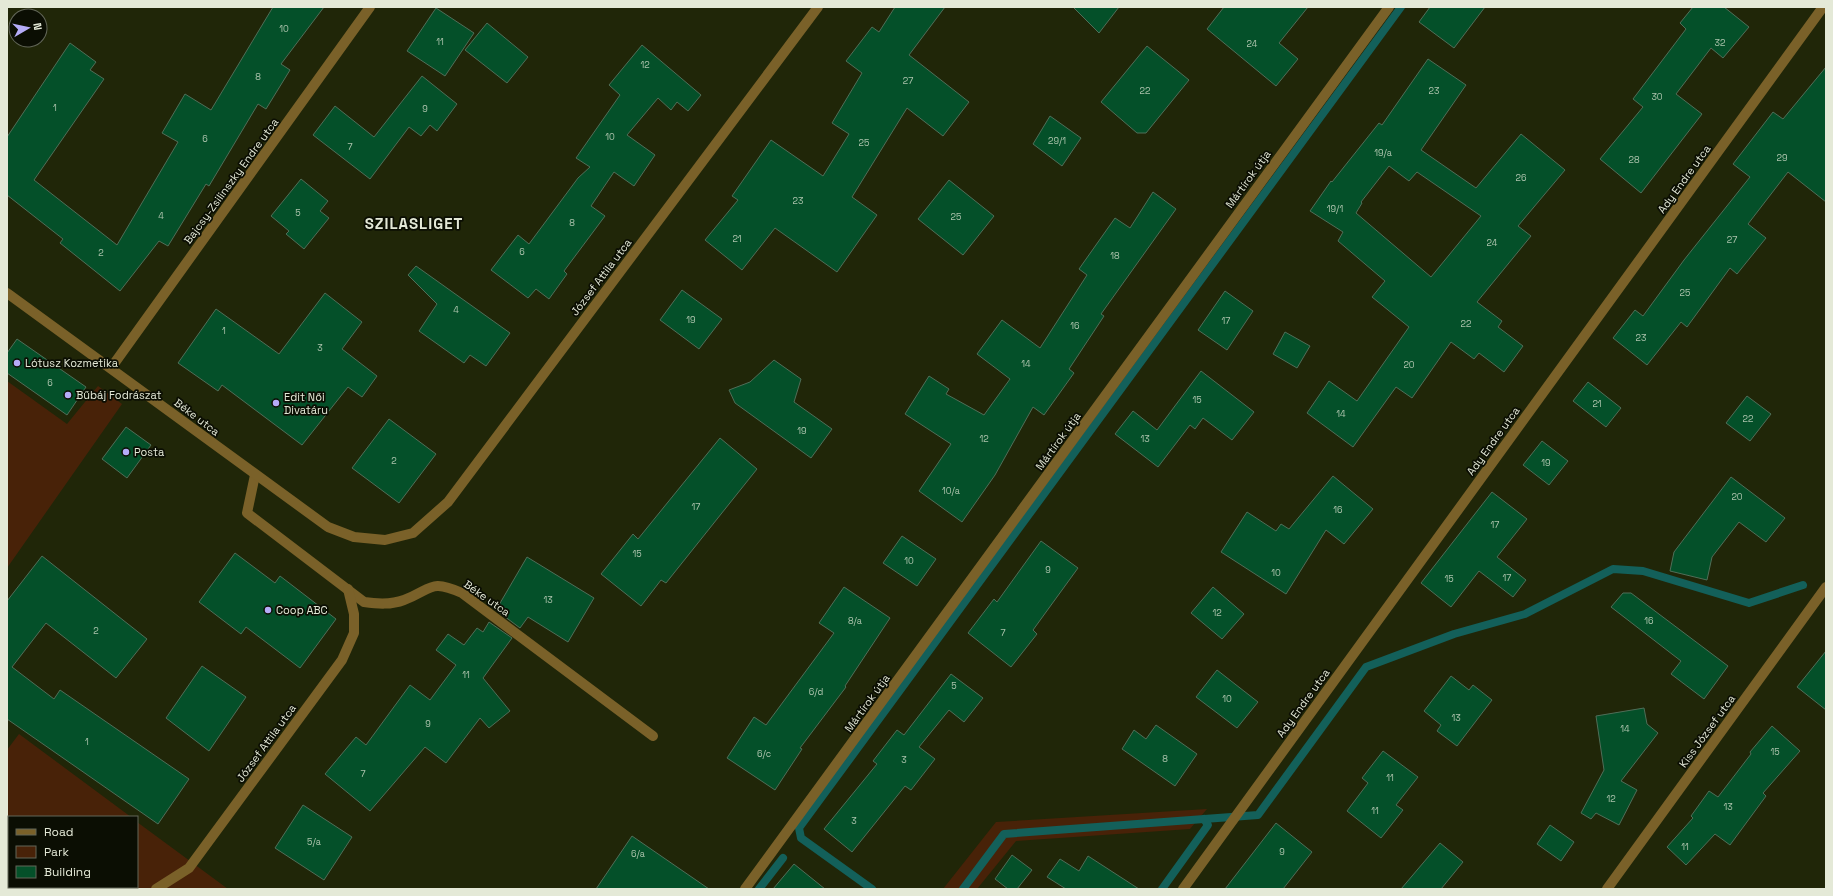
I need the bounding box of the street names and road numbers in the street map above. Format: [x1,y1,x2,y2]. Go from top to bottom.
street label: Bajcsy-Zsilinszky Endre utca [181,115,282,247]
street label: Ady Endre utca [1654,141,1714,216]
street label: Mártírok útja [1222,147,1274,211]
street label: József Attila utca [567,235,635,318]
street label: Béke utca [172,395,223,439]
street label: Ady Endre utca [1463,403,1523,478]
street label: Mártírok útja [1032,409,1084,473]
street label: Béke utca [461,577,513,619]
street label: Ady Endre utca [1273,665,1333,740]
street label: Mártírok útja [841,671,893,735]
street label: Kiss József utca [1676,691,1739,770]
street label: József Attila utca [233,701,299,785]

